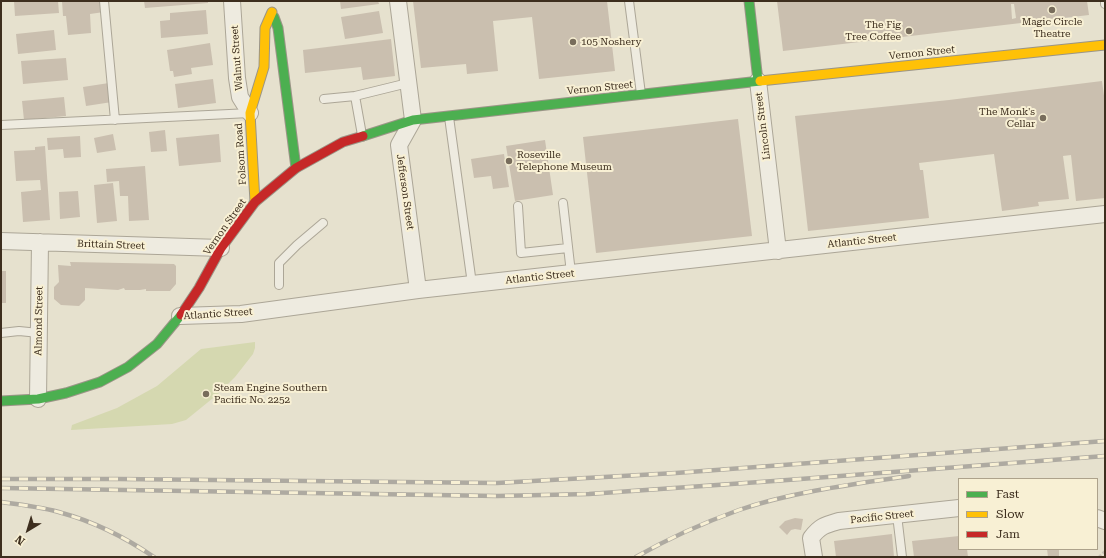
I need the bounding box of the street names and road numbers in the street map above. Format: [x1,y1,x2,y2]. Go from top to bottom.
street label: Walnut Street [229,25,245,91]
street label: Vernon Street [888,44,956,62]
street label: Vernon Street [566,79,634,97]
street label: Lincoln Street [753,91,773,161]
street label: Folsom Road [233,123,249,185]
street label: Jefferson Street [394,153,416,231]
street label: Vernon Street [201,196,249,258]
street label: Atlantic Street [827,231,897,251]
street label: Brittain Street [77,238,145,252]
street label: Atlantic Street [505,267,575,287]
street label: Almond Street [32,286,46,356]
street label: Atlantic Street [183,306,253,322]
street label: Pacific Street [850,508,914,526]

